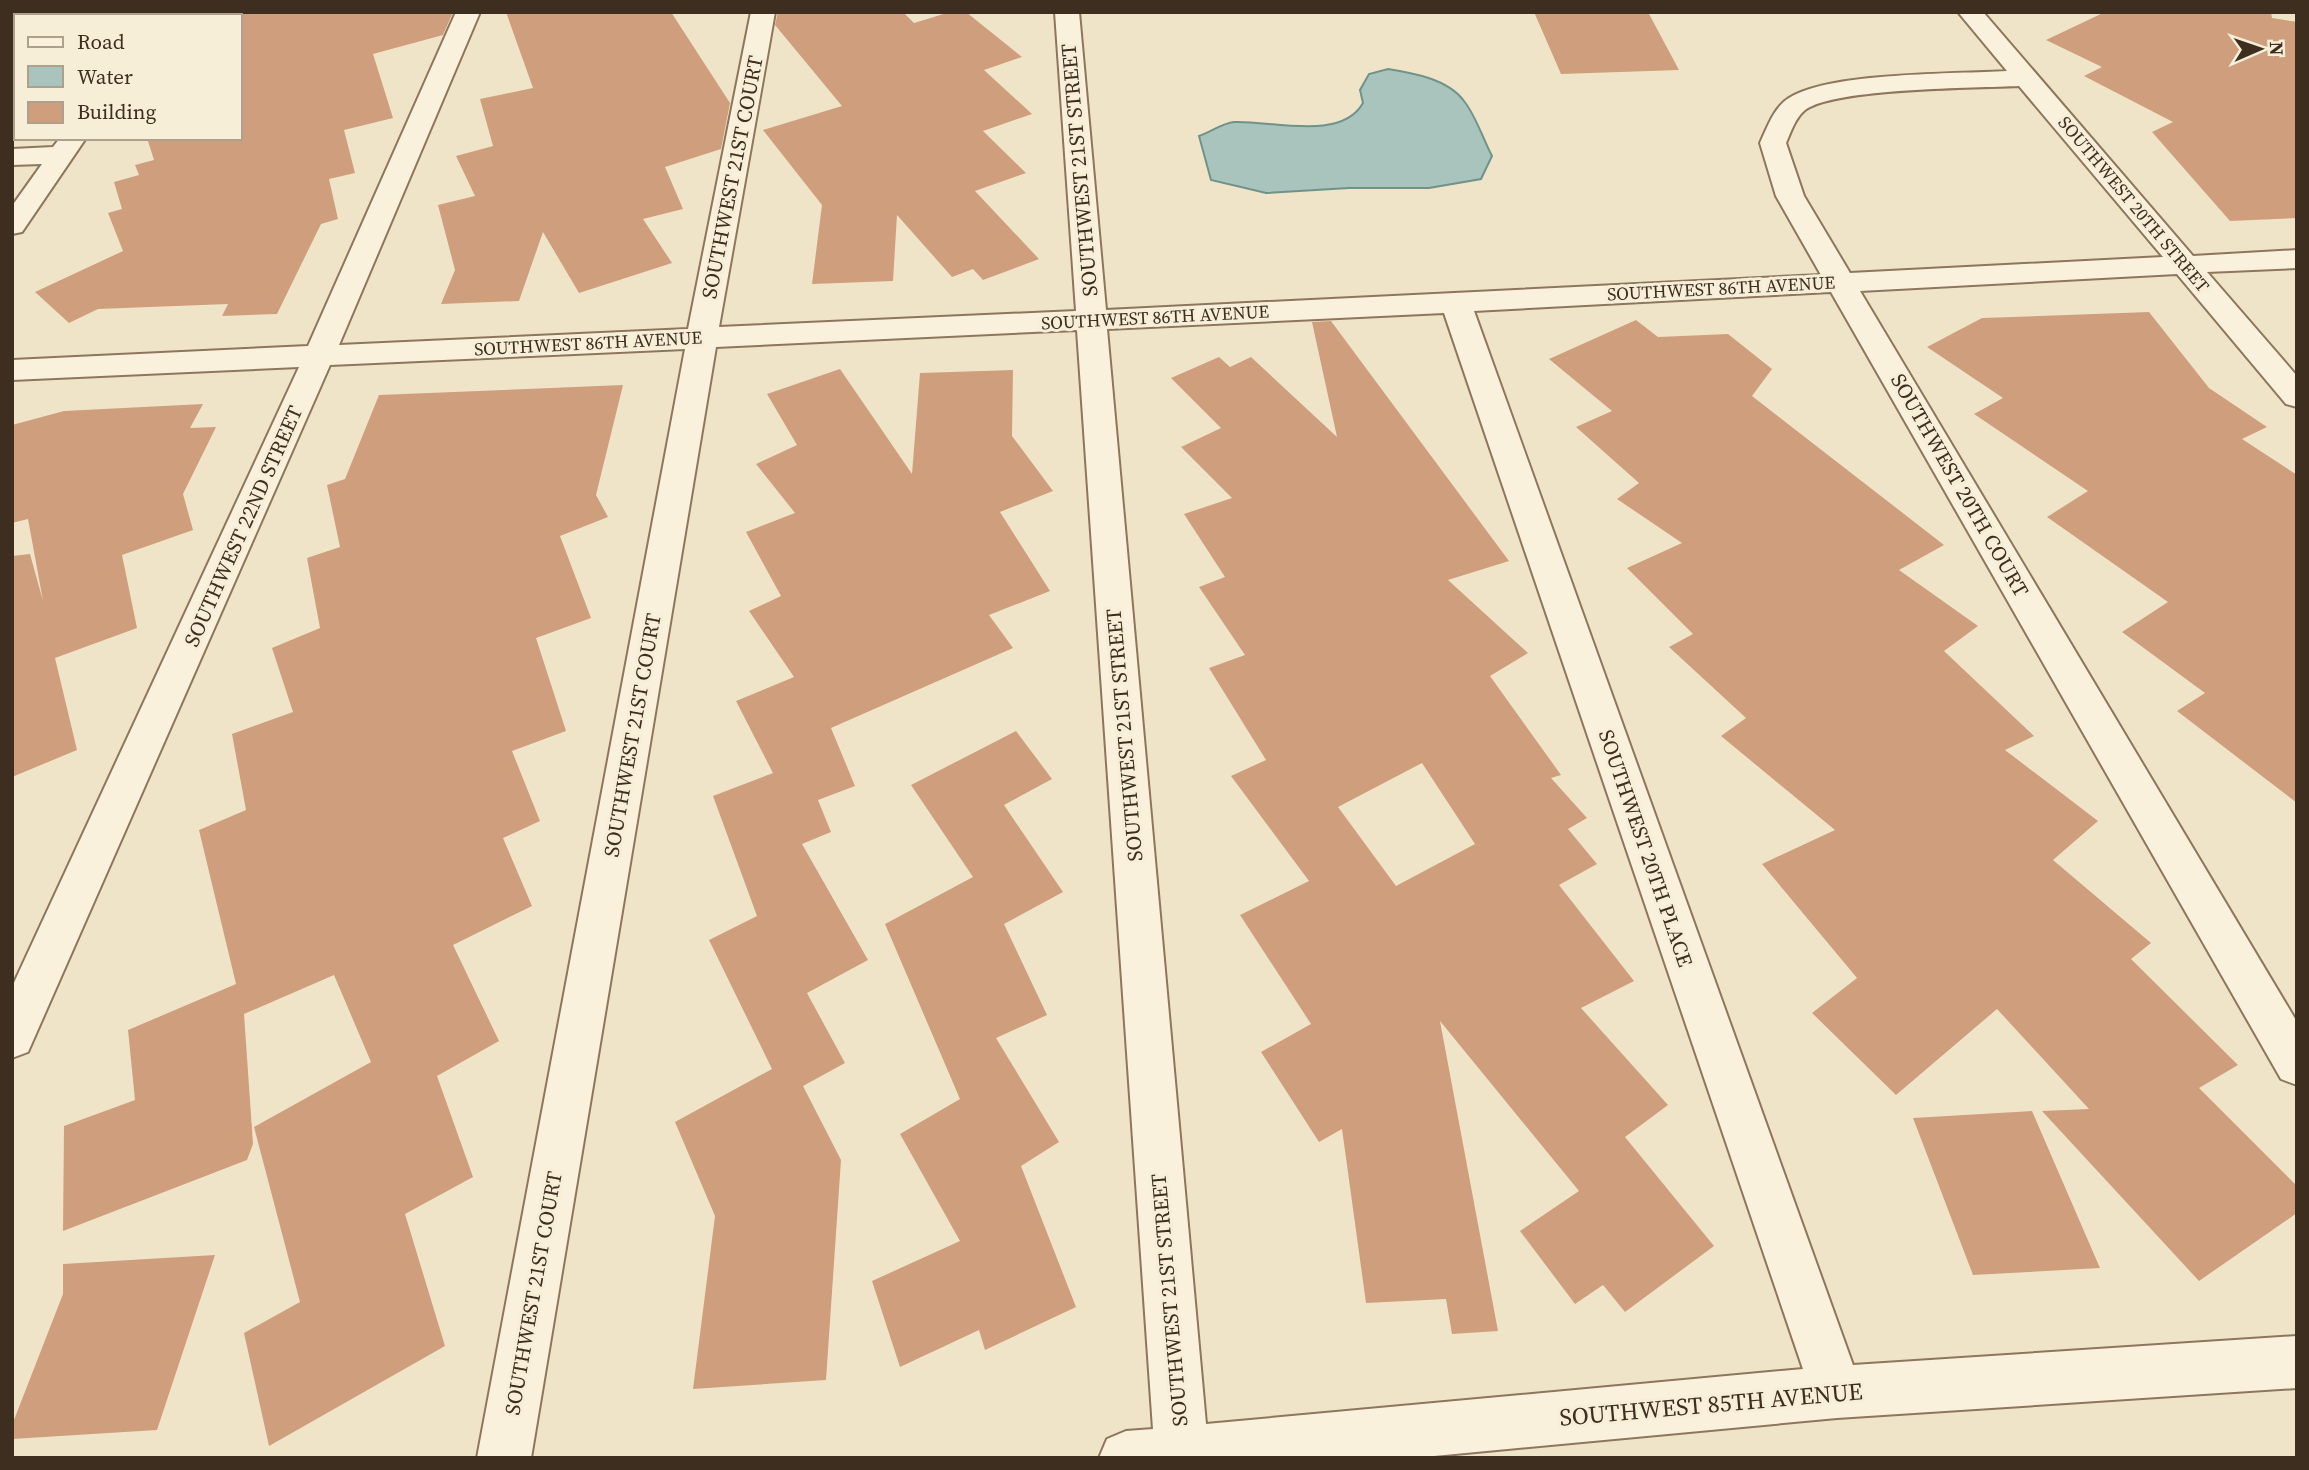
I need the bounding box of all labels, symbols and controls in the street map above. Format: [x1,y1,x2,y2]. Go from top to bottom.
legend [14,14,242,140]
north arrow [2225,14,2295,84]
text: Road [77,27,125,56]
text: N [2264,41,2290,56]
street label: SOUTHWEST 21ST STREET [1053,42,1104,298]
street label: SOUTHWEST 21ST COURT [694,53,770,301]
text: Water [77,62,133,91]
text: Building [77,97,156,126]
street label: SOUTHWEST 20TH STREET [2053,111,2215,298]
street label: SOUTHWEST 86TH AVENUE [1606,270,1836,306]
street label: SOUTHWEST 86TH AVENUE [1040,299,1270,335]
street label: SOUTHWEST 86TH AVENUE [473,325,703,361]
street label: SOUTHWEST 20TH COURT [1884,368,2036,602]
street label: SOUTHWEST 22ND STREET [177,401,309,651]
street label: SOUTHWEST 21ST STREET [1098,607,1149,863]
street label: SOUTHWEST 21ST COURT [596,611,668,859]
street label: SOUTHWEST 20TH PLACE [1592,726,1700,970]
street label: SOUTHWEST 21ST COURT [497,1169,569,1417]
street label: SOUTHWEST 21ST STREET [1143,1172,1194,1428]
street label: SOUTHWEST 85TH AVENUE [1558,1374,1864,1434]

